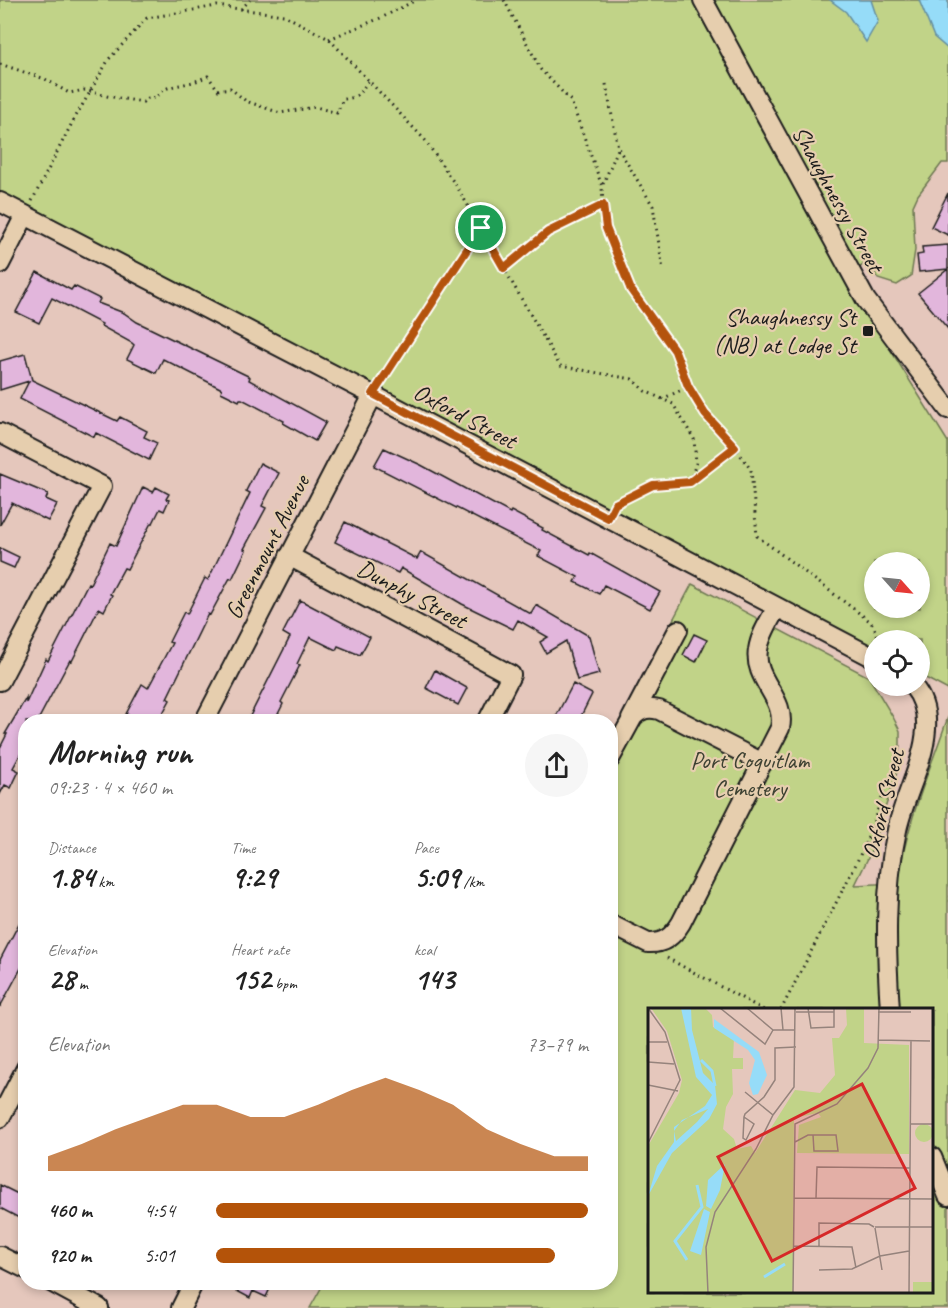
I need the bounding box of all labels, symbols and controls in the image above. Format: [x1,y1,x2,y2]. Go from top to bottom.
street label: Shaughnessy Street [785,121,892,279]
pin [455,202,506,253]
icon: arrive [464,211,497,244]
place label: Shaughnessy St (NB) at Lodge St [714,302,858,360]
marker: Shaughnessy St (NB) at Lodge St [861,324,875,338]
street label: Oxford Street [409,376,523,456]
street label: Greenmount Avenue [218,468,317,624]
north arrow [864,552,930,618]
map controls [864,552,930,696]
street label: Dunphy Street [352,553,474,636]
button: locate [864,630,930,696]
text: Morning run [48,731,192,773]
button: share [525,734,588,797]
street label: Oxford Street [855,744,912,862]
park label: Port Coquitlam Cemetery [691,745,810,803]
text: 09:23 · 4 × 460 m [48,775,172,800]
text: Distance [48,838,96,858]
text: Time [231,838,255,858]
text: Pace [414,838,439,858]
text: 1.84 [48,858,94,896]
text: 9:29 [231,858,277,896]
text: 5:09 [414,858,460,896]
text: km [94,872,114,892]
text: /km [460,872,484,892]
text: Elevation [48,940,97,960]
text: Heart rate [231,940,289,960]
text: kcal [414,940,435,960]
text: 28 [48,960,75,998]
text: 152 [231,960,271,998]
text: 143 [414,960,455,998]
text: m [75,974,88,994]
text: bpm [271,974,297,994]
inset map [648,1008,933,1293]
text: Elevation [48,1032,110,1057]
text: 73–79 m [527,1032,588,1057]
text: 460 m [48,1198,92,1223]
text: 4:54 [144,1198,175,1223]
text: 920 m [48,1243,91,1268]
text: 5:01 [144,1243,175,1268]

